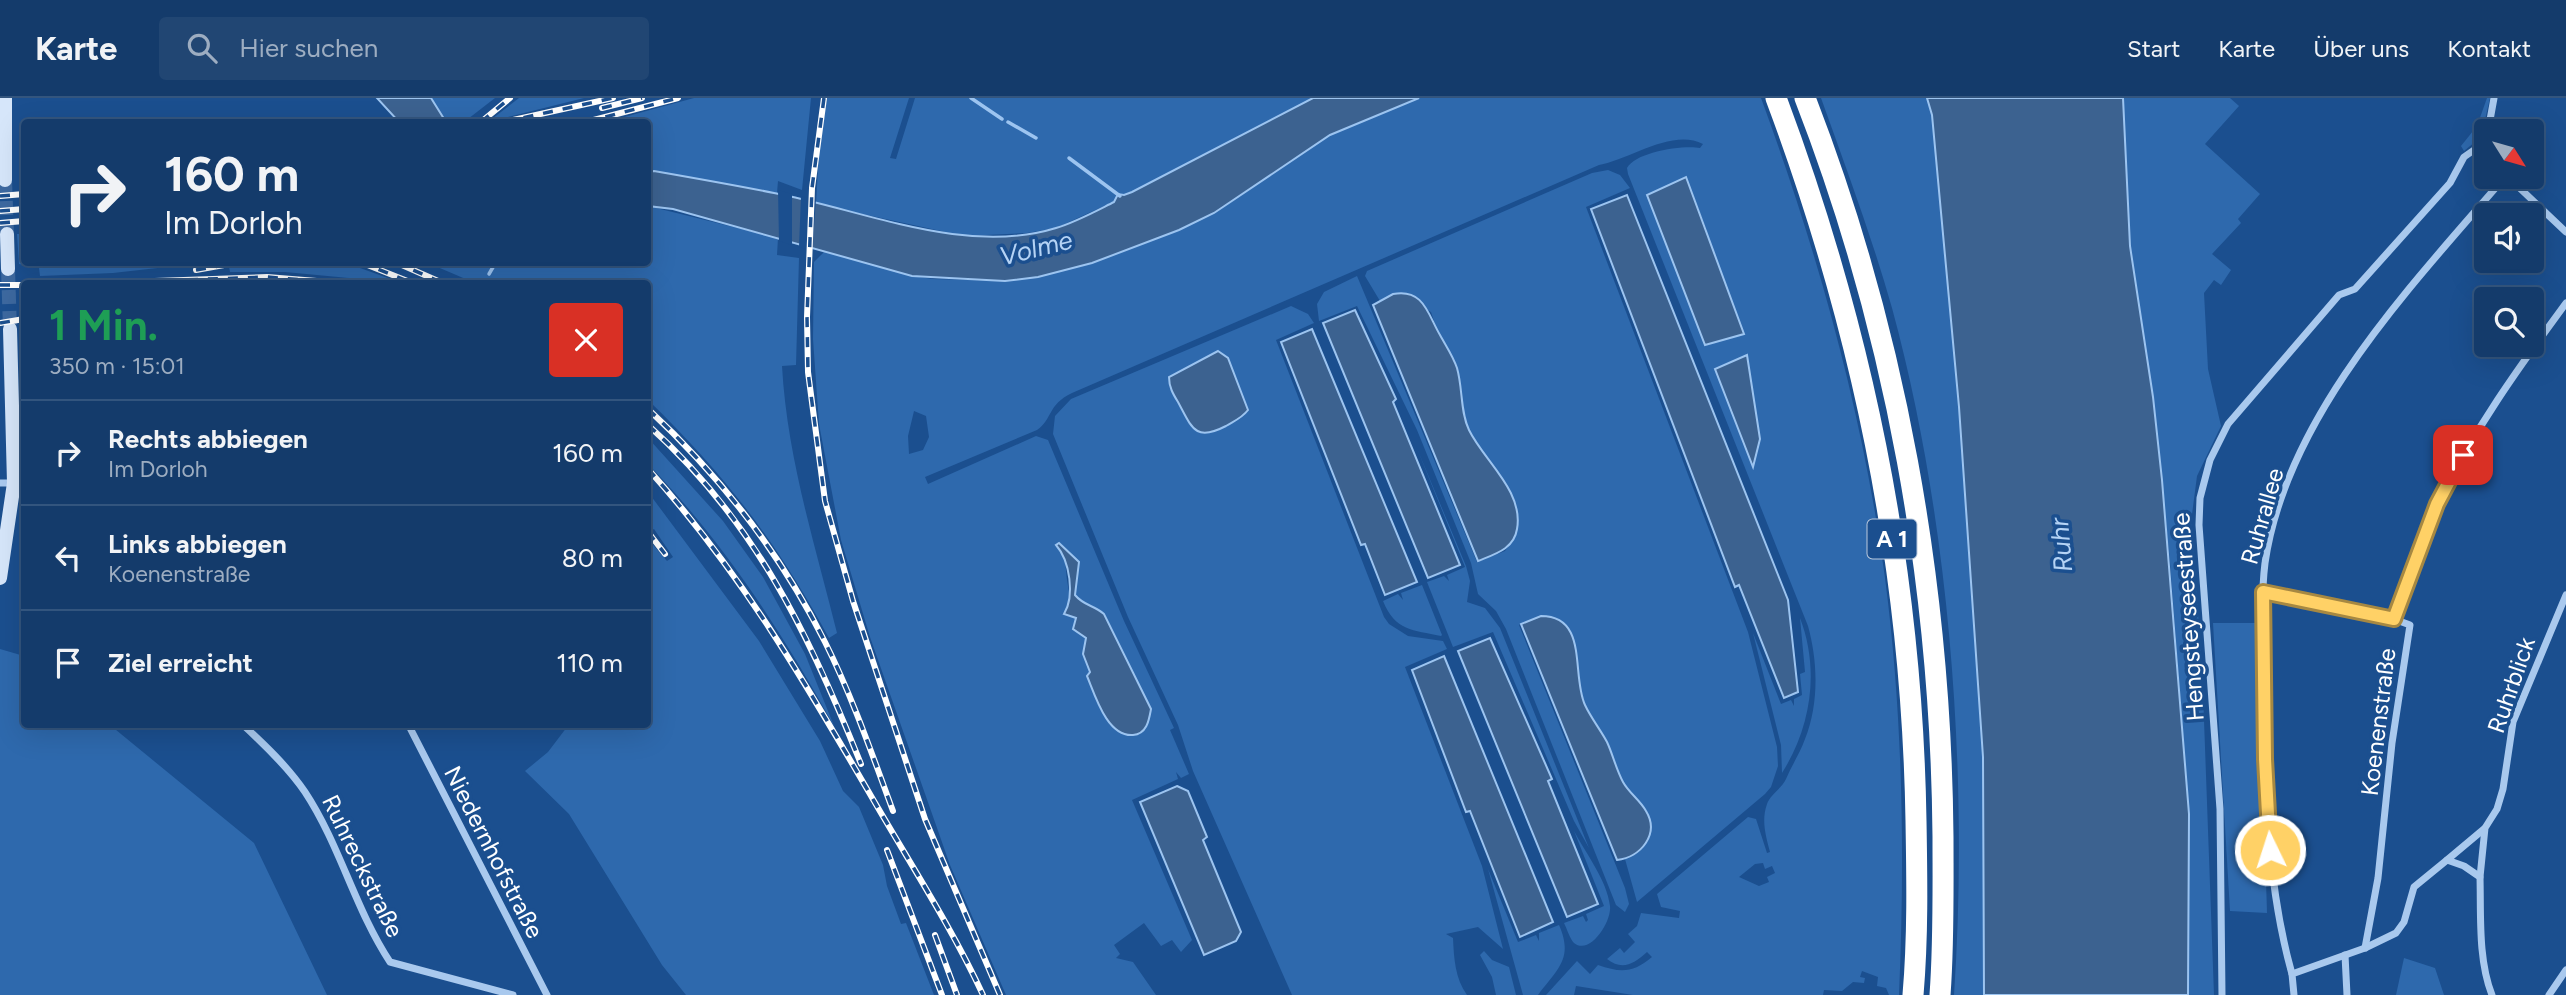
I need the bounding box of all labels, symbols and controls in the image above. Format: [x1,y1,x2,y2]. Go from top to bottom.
search box [159,17,649,80]
text: Karte [35,29,117,68]
icon: search [183,29,221,67]
text: Hier suchen [239,32,378,64]
text: Start [2127,34,2180,63]
text: Karte [2218,34,2275,63]
text: Über uns [2313,34,2409,63]
text: Kontakt [2447,34,2531,63]
north arrow [2474,119,2544,189]
map controls [2474,119,2544,357]
text: 160 m [164,144,299,203]
icon: right [49,147,140,238]
button: sound [2474,203,2544,273]
text: Im Dorloh [164,204,303,242]
water label: Volme [996,224,1076,272]
button: search [2474,287,2544,357]
text: 1 Min. [49,300,158,351]
button: close [549,303,623,377]
text: 350 m · 15:01 [49,352,185,380]
text: Rechts abbiegen [108,423,308,455]
pin [2433,425,2493,485]
icon: right [49,434,87,472]
icon: arrive [2444,436,2482,474]
text: 160 m [552,437,623,469]
text: Im Dorloh [108,455,208,483]
street label: Ruhrallee [2234,464,2290,568]
street label: Hengsteyseestraße [2166,512,2210,722]
water label: Ruhr [2043,515,2079,573]
road number: A 1 [1868,520,1916,559]
text: Links abbiegen [108,528,287,560]
icon: left [49,539,87,577]
text: 80 m [562,542,623,574]
text: Koenenstraße [108,560,250,588]
street label: Ruhrblick [2481,633,2541,737]
icon: arrive [49,644,87,682]
street label: Koenenstraße [2355,646,2401,798]
text: Ziel erreicht [108,647,253,679]
text: 110 m [556,647,623,679]
street label: Niedernhofstraße [438,761,550,943]
street label: Ruhreckstraße [316,790,410,942]
position arrow [2233,813,2307,887]

